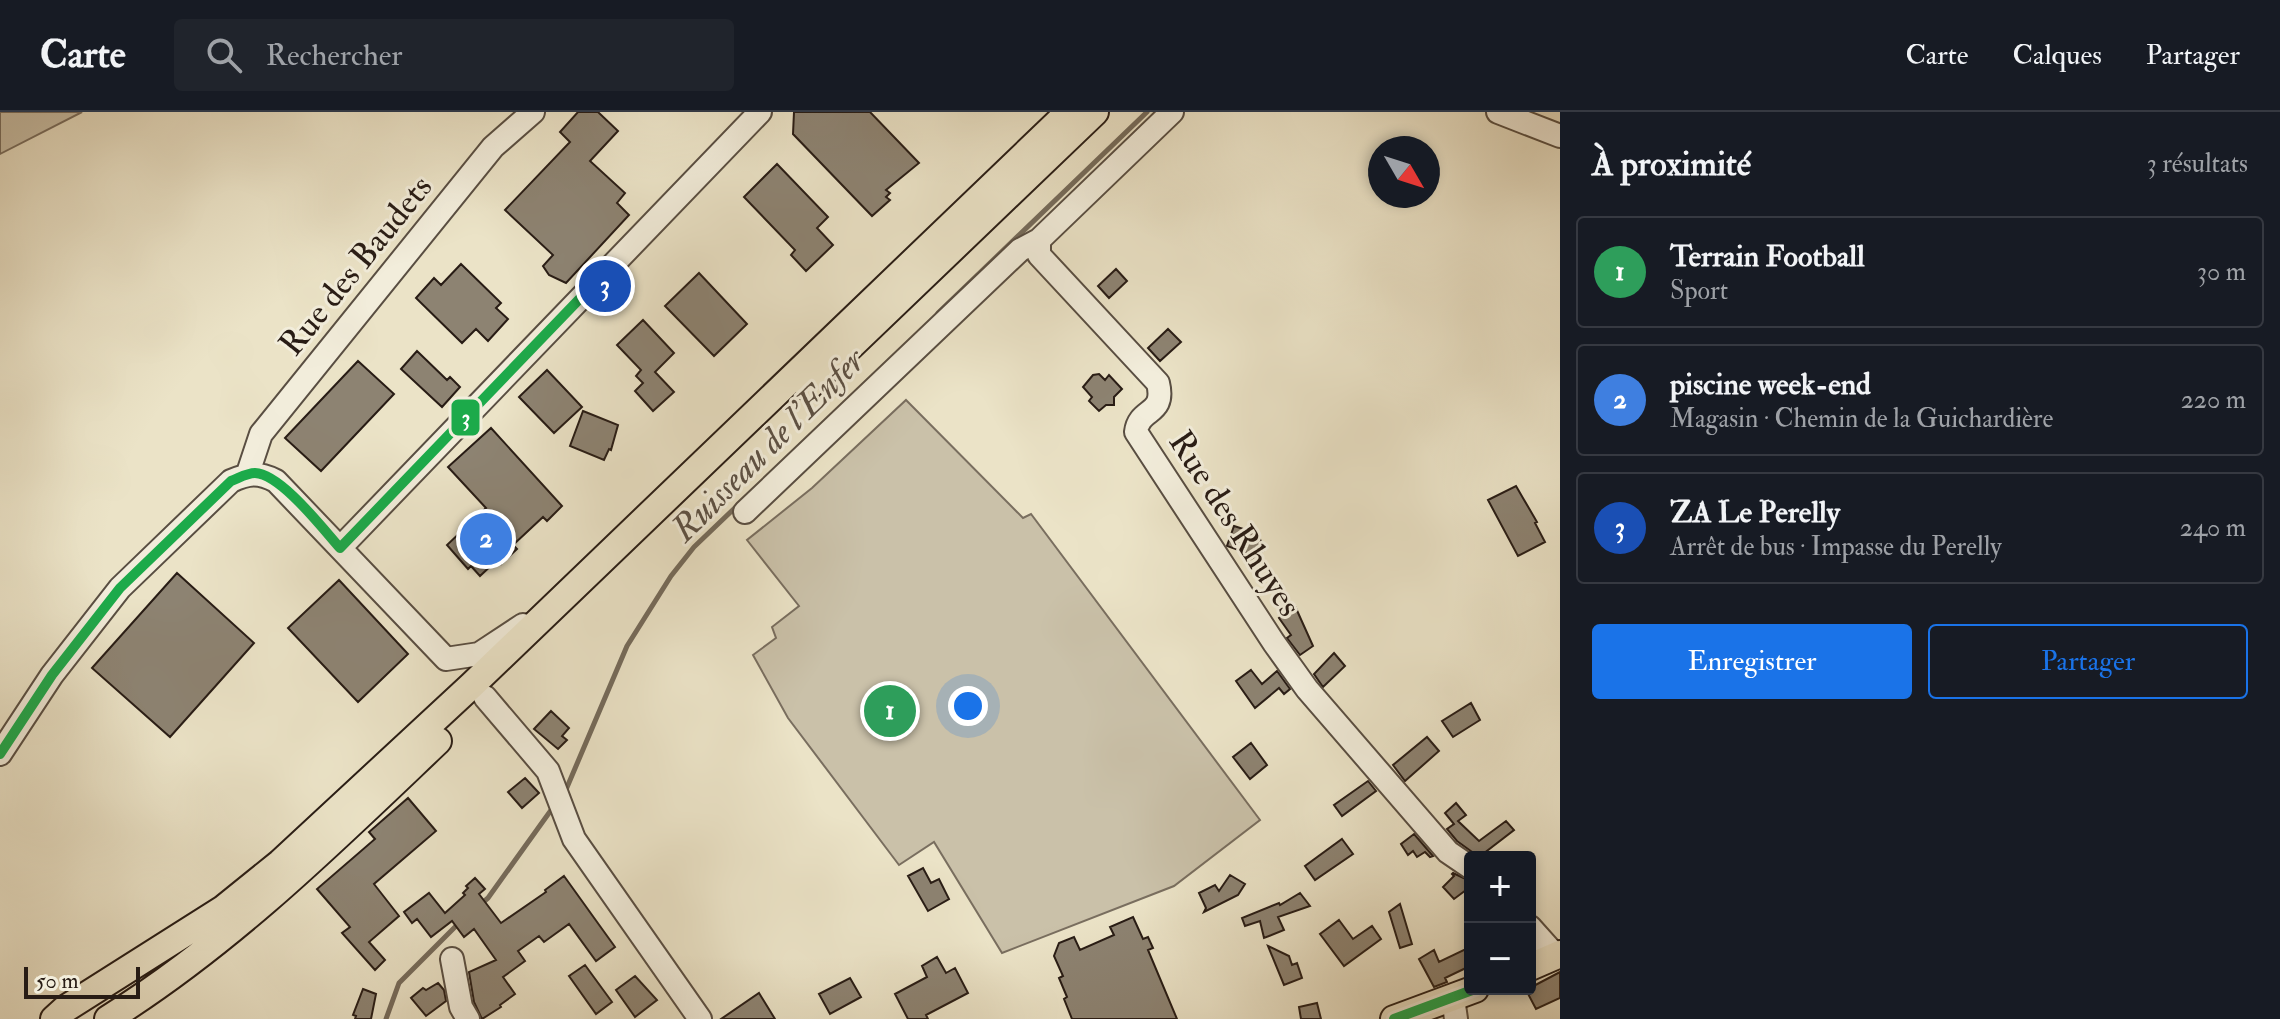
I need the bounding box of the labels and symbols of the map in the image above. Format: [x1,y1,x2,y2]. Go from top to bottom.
north arrow [1368,136,1440,208]
street label: Rue des Baudets [270,167,442,365]
pin: 3 [579,256,631,316]
water label: Ruisseau de l'Enfer [661,338,875,552]
line badge: 3 [450,398,481,437]
text: 3 [462,404,470,432]
street label: Rue des Rhuyes [1159,423,1311,625]
pin: 2 [460,509,512,569]
pin: 1 [864,681,916,741]
your location [948,686,988,726]
scale bar [24,963,140,999]

